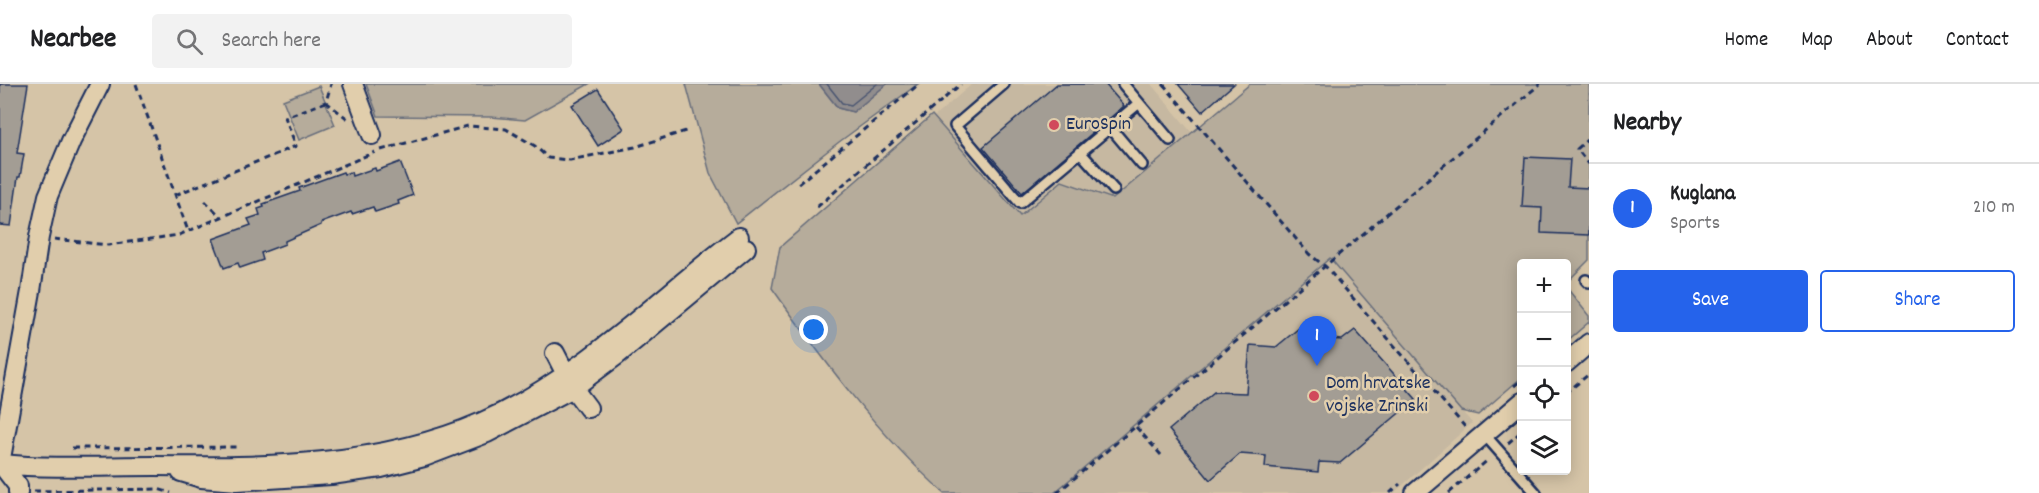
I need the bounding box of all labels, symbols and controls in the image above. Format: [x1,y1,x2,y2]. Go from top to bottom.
search box [152,14,572,68]
text: Nearbee [30,21,116,61]
icon: search [173,25,206,58]
text: Search here [221,26,321,57]
text: Home [1724,26,1768,56]
text: Map [1801,26,1833,56]
text: About [1866,26,1913,56]
text: Contact [1946,26,2009,56]
text: Nearby [1613,105,1681,142]
place label: EuroSpin [1066,111,1131,139]
marker: EuroSpin [1047,118,1061,132]
text: Kuglana [1670,179,1735,210]
text: 1 [1630,194,1635,222]
text: 210 m [1973,194,2015,222]
text: Sports [1670,210,1720,238]
map controls [1517,259,1571,475]
button: + [1517,259,1571,313]
button: Save [1613,270,1808,332]
button: Share [1820,270,2015,332]
button: − [1517,313,1571,367]
your location [799,315,828,344]
pin: 1 [1298,316,1336,366]
button: locate [1517,367,1571,421]
place label: Dom hrvatske vojske Zrinski [1326,370,1431,421]
marker: Dom hrvatske vojske Zrinski [1307,389,1321,403]
button: layers [1517,421,1571,475]

